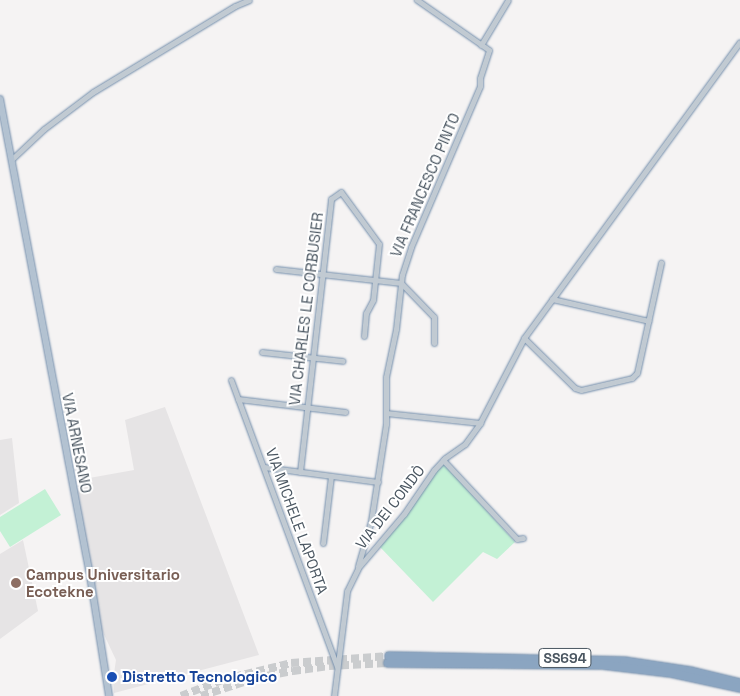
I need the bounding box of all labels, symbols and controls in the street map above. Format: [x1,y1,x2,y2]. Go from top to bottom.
street label: VIA FRANCESCO PINTO [386,110,464,260]
street label: VIA CHARLES LE CORBUSIER [285,211,327,407]
street label: VIA ARNESANO [58,391,96,495]
street label: VIA MICHELE LAPORTA [262,445,332,597]
street label: VIA DEI CONDÒ [352,461,428,553]
place label: Campus Universitario Ecotekne [26,565,180,600]
marker: Campus Universitario Ecotekne [10,577,22,589]
road number: SS694 [538,646,592,670]
place label: Distretto Tecnologico [122,668,278,686]
marker: Distretto Tecnologico [106,671,118,683]

